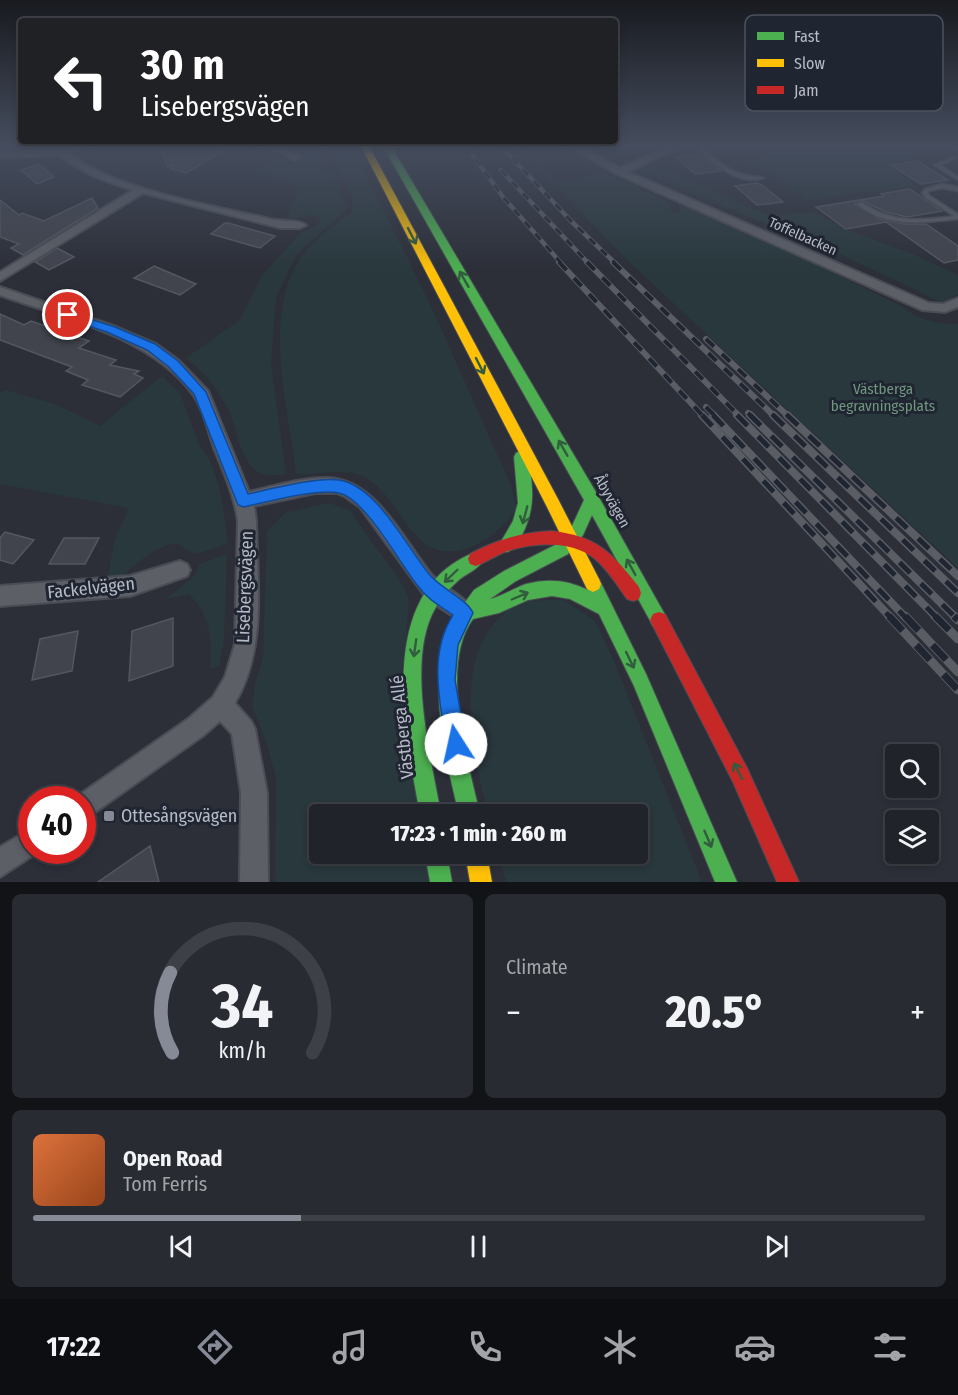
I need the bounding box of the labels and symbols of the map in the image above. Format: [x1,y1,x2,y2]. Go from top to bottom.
legend [745,15,943,111]
text: Fast [794,27,821,46]
text: Slow [794,54,825,73]
text: Jam [794,81,819,100]
street label: Toffelbacken [766,214,840,259]
one-way arrow [407,226,418,244]
one-way arrow [458,271,470,288]
pin [42,289,93,340]
one-way arrow [474,357,486,375]
park label: Västberga begravningsplats [831,380,935,415]
one-way arrow [557,440,569,457]
street label: Åbyvägen [590,471,634,531]
one-way arrow [519,505,531,524]
street label: Lisebergsvägen [232,530,258,644]
one-way arrow [625,559,637,576]
one-way arrow [443,569,458,583]
street label: Fackelvägen [46,572,136,604]
one-way arrow [510,590,528,601]
one-way arrow [410,637,421,657]
one-way arrow [625,651,637,669]
street label: Västberga Allé [386,674,418,780]
position arrow [424,712,488,776]
one-way arrow [732,763,743,781]
speed limit sign: 40 [18,786,96,864]
place label: Ottesångsvägen [121,805,237,827]
marker: Ottesångsvägen [102,809,116,823]
one-way arrow [703,829,714,848]

